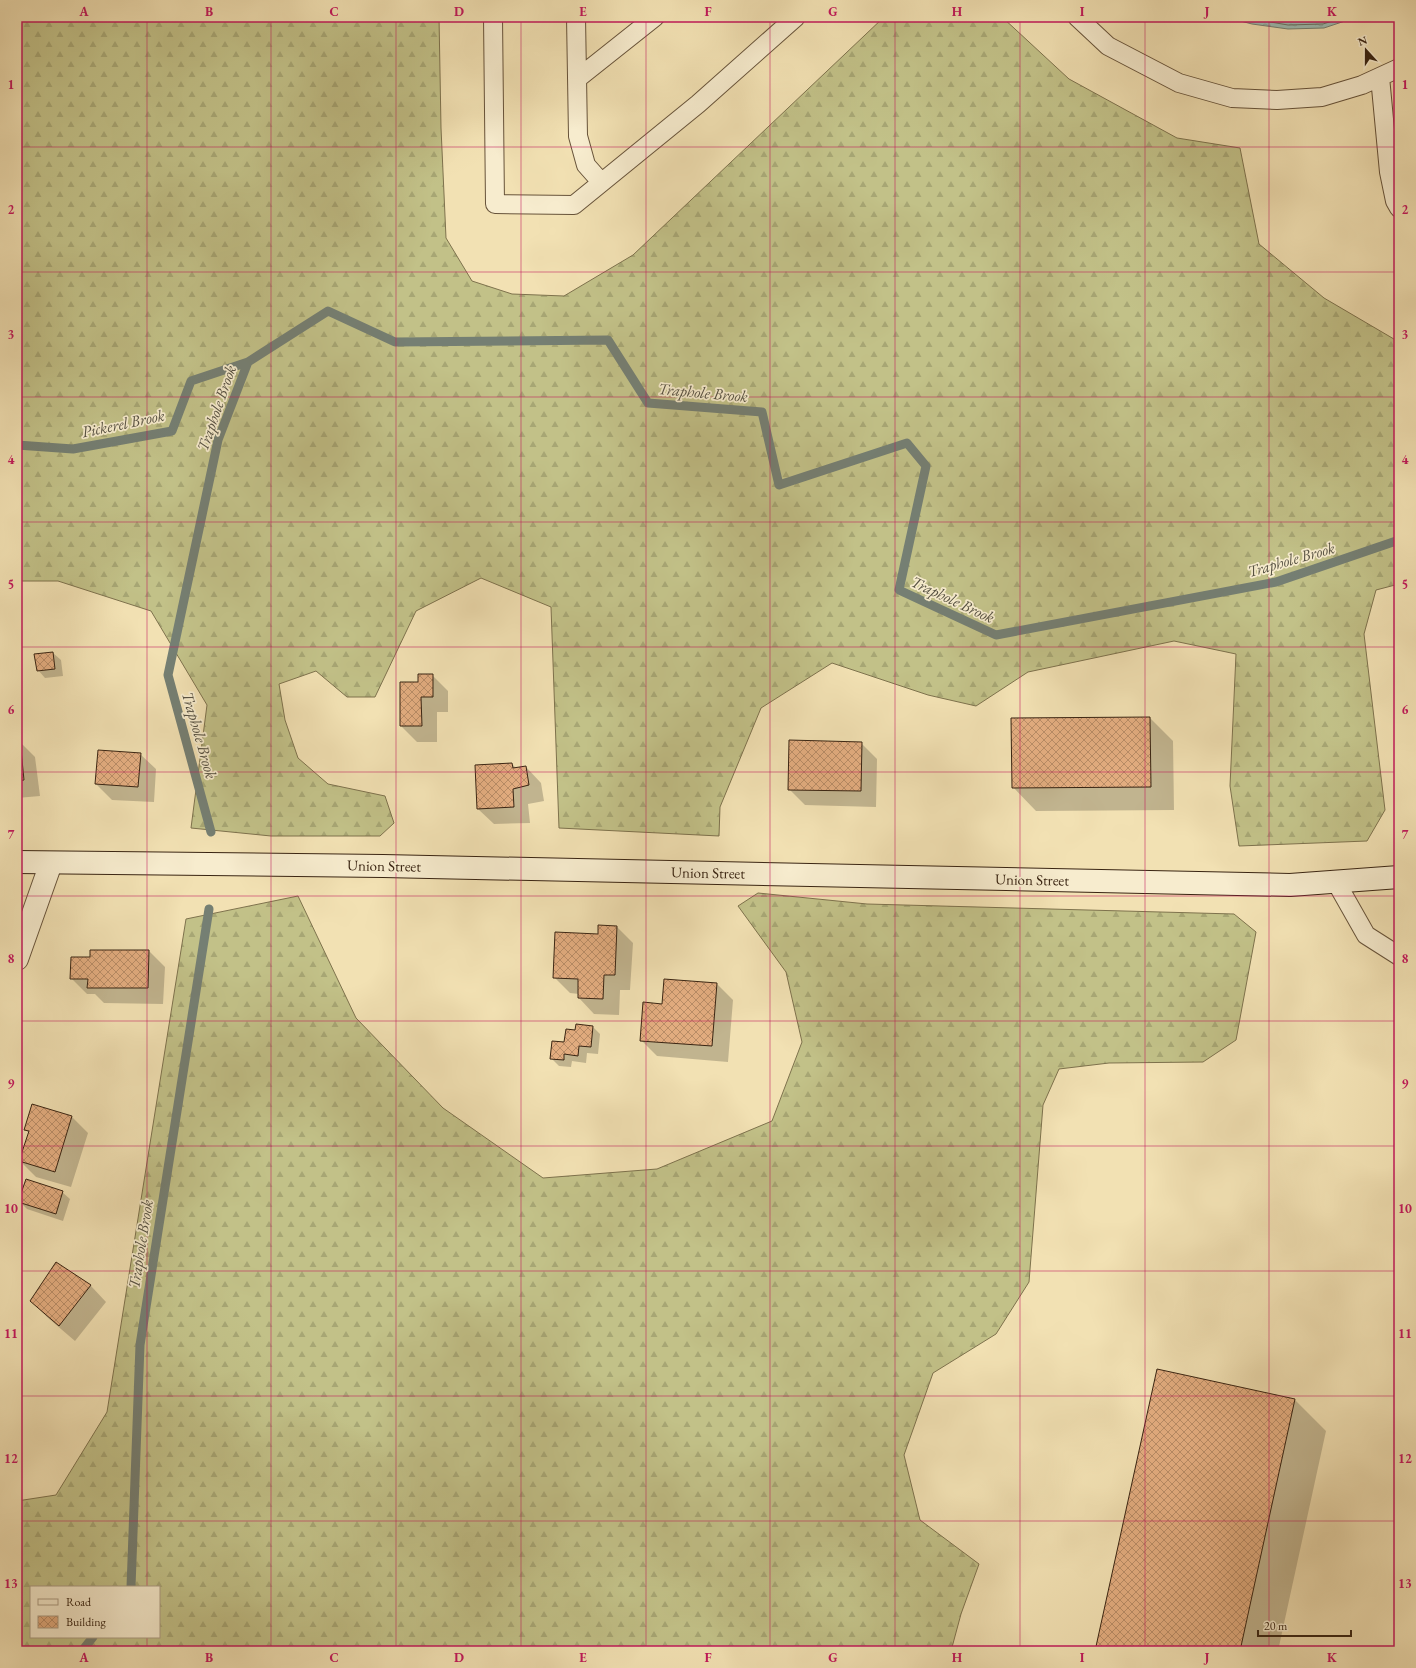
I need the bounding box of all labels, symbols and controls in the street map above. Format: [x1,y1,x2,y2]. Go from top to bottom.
text: A [78,3,89,20]
text: B [205,3,213,20]
text: C [329,3,339,20]
text: D [454,3,464,20]
text: E [579,3,587,20]
text: F [704,3,712,20]
text: G [828,3,838,20]
text: H [952,3,963,20]
text: I [1080,3,1085,20]
text: J [1203,3,1210,20]
text: K [1327,3,1338,20]
north arrow [1346,30,1386,70]
text: N [1356,32,1369,49]
text: 1 [8,76,15,93]
text: 1 [1402,76,1409,93]
text: 2 [8,201,15,218]
text: 2 [1402,201,1409,218]
text: 3 [8,326,15,343]
text: 3 [1402,326,1409,343]
water label: Traphole Brook [192,362,241,454]
water label: Traphole Brook [657,378,749,407]
water label: Pickerel Brook [80,404,167,443]
text: 4 [8,451,15,468]
text: 4 [1402,451,1409,468]
water label: Traphole Brook [1245,537,1338,582]
water label: Traphole Brook [908,571,999,628]
text: 5 [8,576,14,593]
text: 5 [1402,576,1408,593]
water label: Traphole Brook [177,689,222,782]
text: 6 [8,701,15,718]
text: 6 [1402,701,1409,718]
text: 7 [8,826,15,843]
text: 7 [1402,826,1409,843]
street label: Union Street [347,855,421,876]
street label: Union Street [671,862,745,883]
street label: Union Street [995,869,1069,890]
text: 8 [8,950,15,967]
text: 8 [1402,950,1409,967]
text: 9 [8,1075,15,1092]
text: 9 [1402,1075,1409,1092]
water label: Traphole Brook [123,1197,158,1290]
text: 10 [4,1200,18,1217]
text: 10 [1398,1200,1412,1217]
text: 11 [4,1325,18,1342]
text: 11 [1398,1325,1412,1342]
text: 12 [4,1450,18,1467]
text: 12 [1398,1450,1412,1467]
text: 13 [4,1575,18,1592]
text: 13 [1398,1575,1412,1592]
legend [30,1586,160,1638]
text: Road [66,1594,92,1610]
scale bar [1258,1612,1351,1638]
text: Building [66,1614,107,1630]
text: 20 m [1264,1618,1288,1634]
text: A [78,1649,89,1666]
text: B [205,1649,213,1666]
text: C [329,1649,339,1666]
text: D [454,1649,464,1666]
text: E [579,1649,587,1666]
text: F [704,1649,712,1666]
text: G [828,1649,838,1666]
text: H [952,1649,963,1666]
text: I [1080,1649,1085,1666]
text: J [1203,1649,1210,1666]
text: K [1327,1649,1338,1666]

